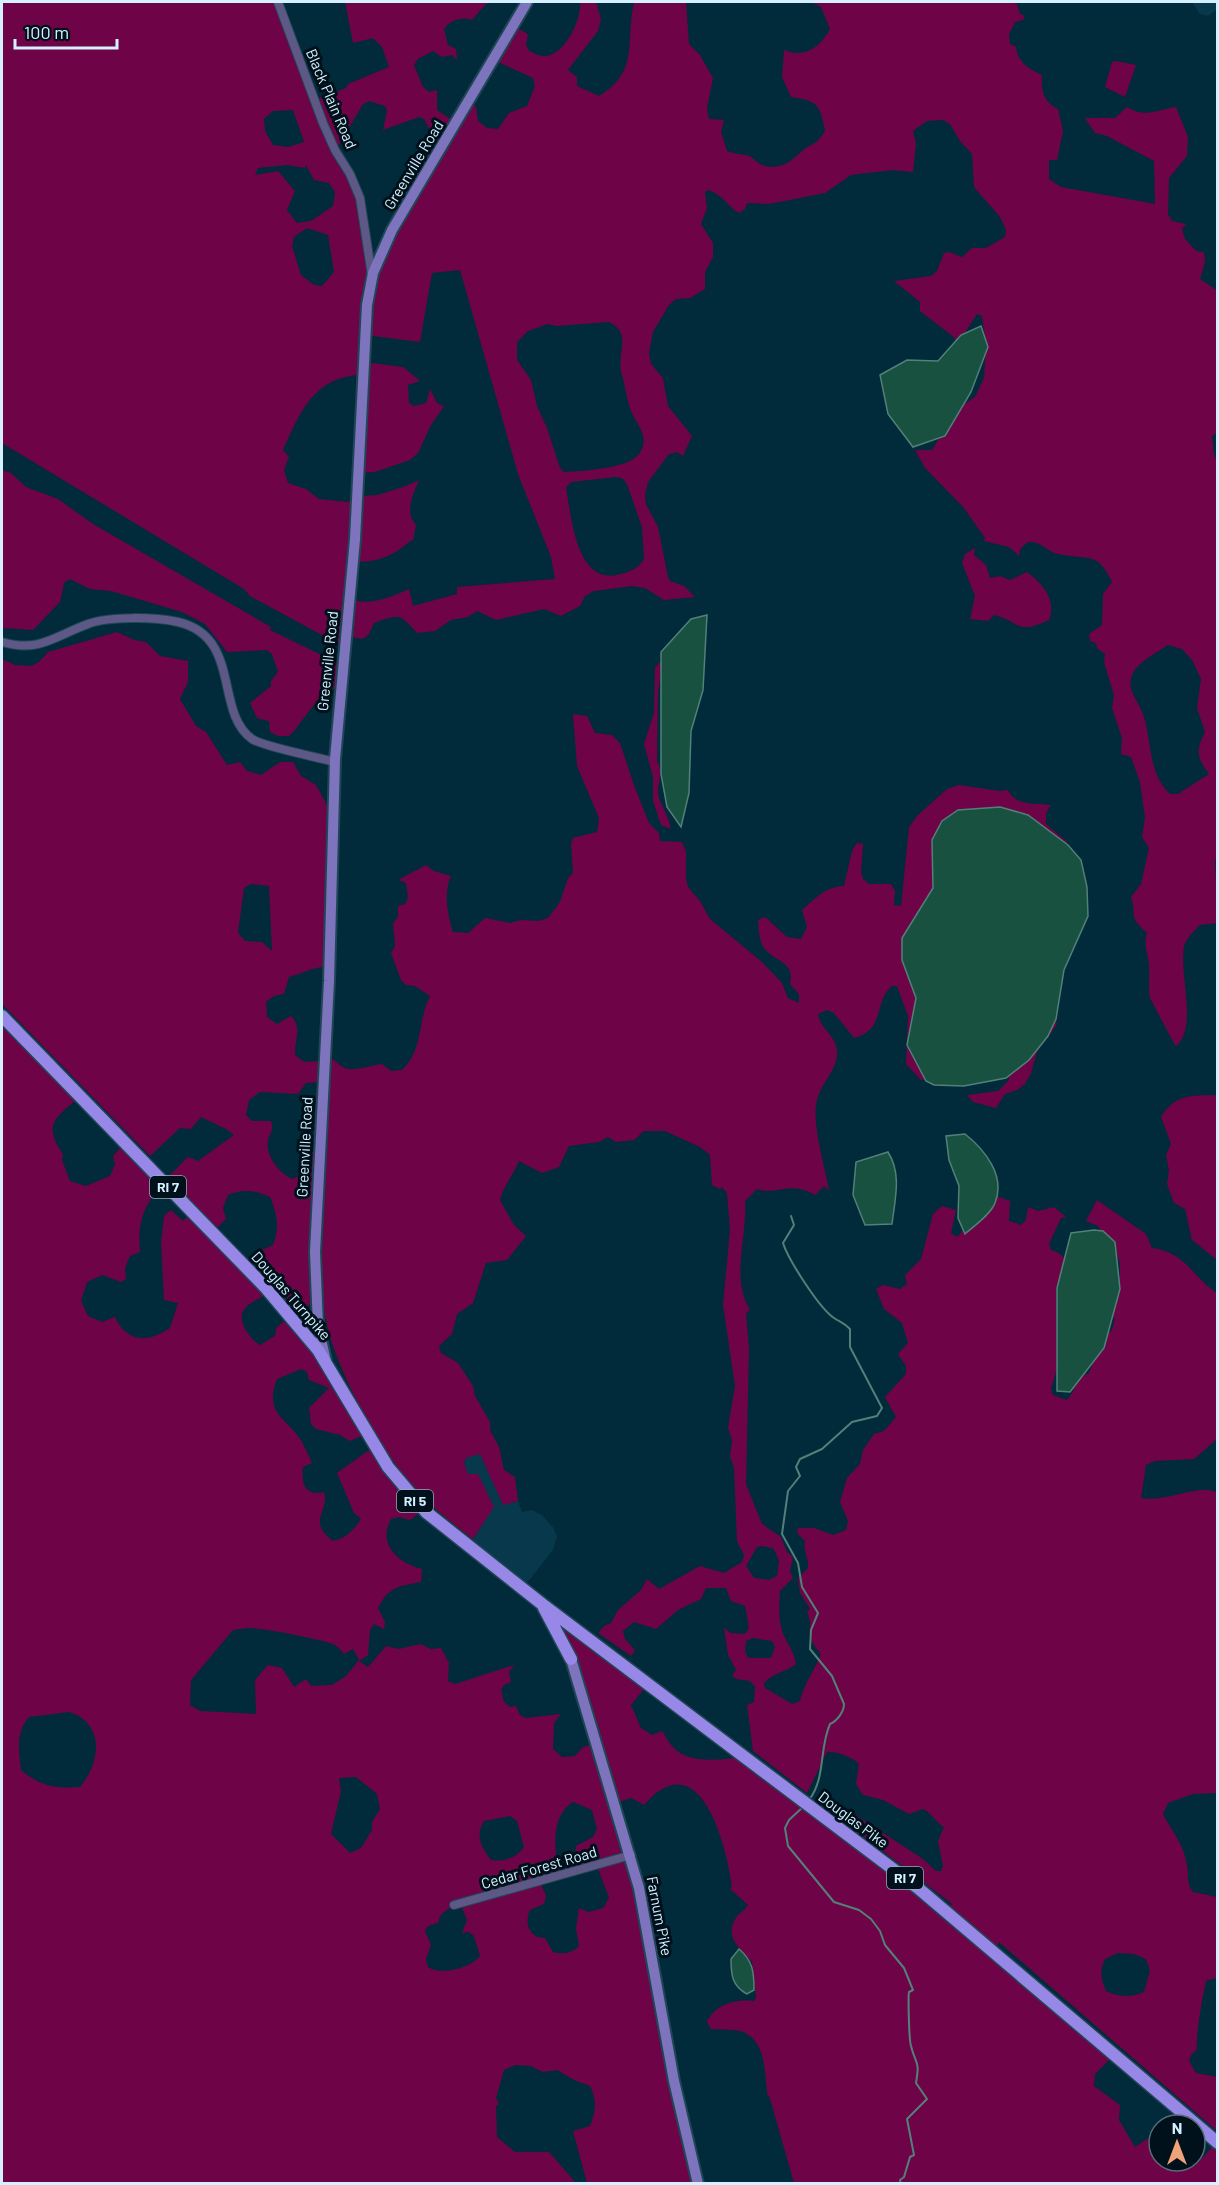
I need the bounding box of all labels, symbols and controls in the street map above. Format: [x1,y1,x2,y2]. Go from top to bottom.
scale bar [15,12,117,50]
text: 100 m [24,21,69,43]
street label: Black Plain Road [303,46,361,151]
street label: Greenville Road [380,117,447,212]
street label: Greenville Road [313,610,341,712]
street label: Greenville Road [292,1096,316,1198]
road number: RI 7 [150,1176,186,1198]
street label: Douglas Turnpike [248,1247,335,1343]
road number: RI 5 [397,1490,433,1512]
street label: Douglas Pike [815,1787,892,1851]
street label: Cedar Forest Road [479,1842,599,1892]
road number: RI 7 [887,1867,923,1889]
street label: Farnum Pike [643,1875,677,1957]
north arrow [1147,2113,1207,2173]
text: N [1172,2118,1182,2137]

